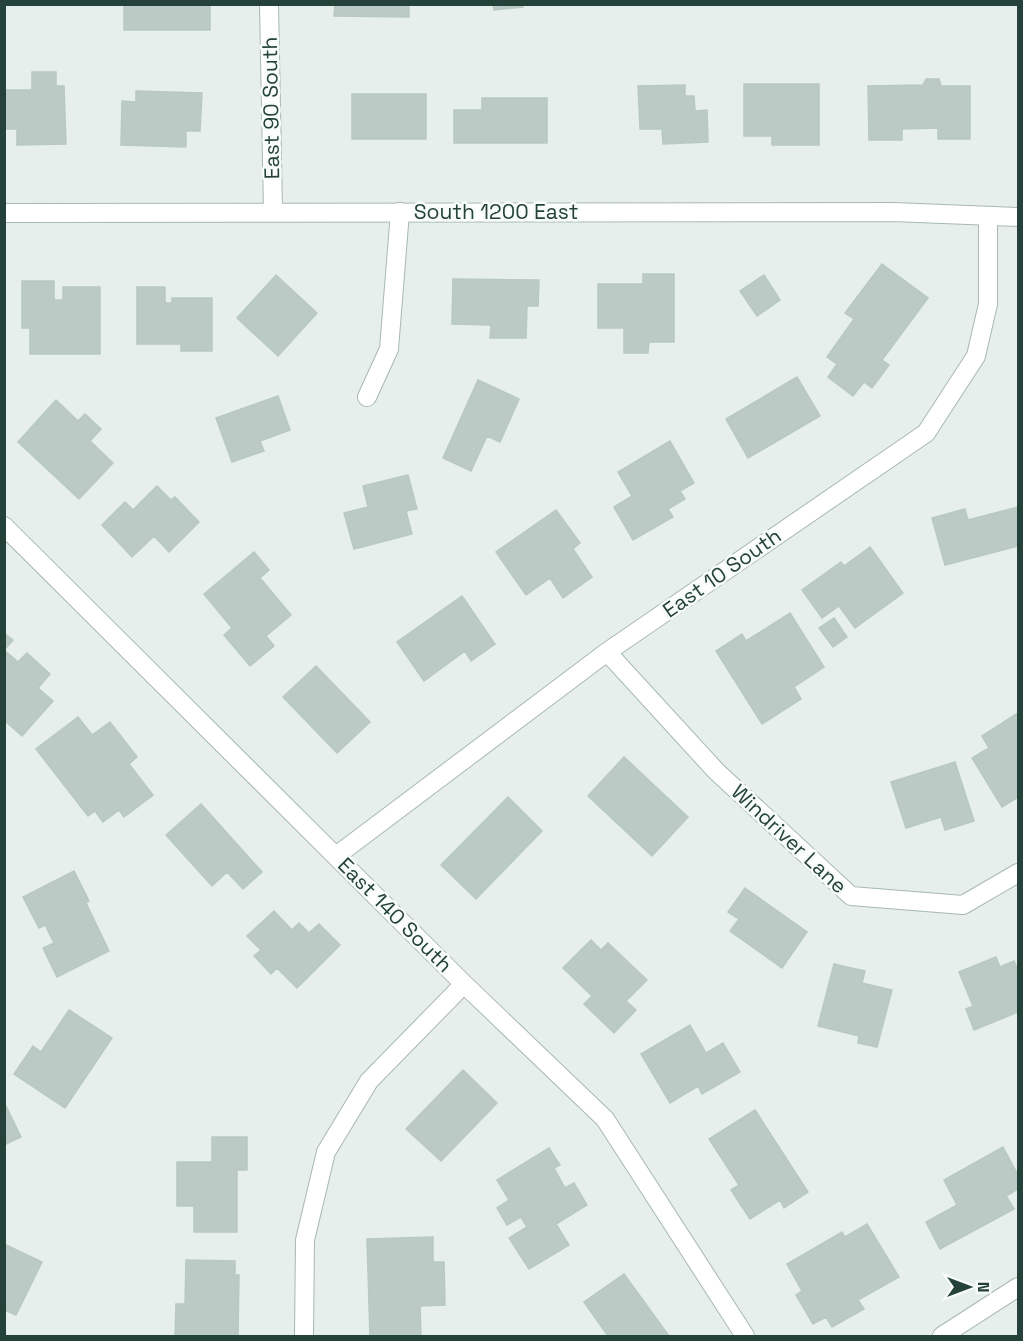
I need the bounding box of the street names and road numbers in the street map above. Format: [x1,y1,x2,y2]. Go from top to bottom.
street label: East 90 South [256,36,285,180]
street label: South 1200 East [414,198,578,225]
street label: East 10 South [657,522,786,623]
street label: Windriver Lane [726,778,853,899]
street label: East 140 South [332,851,459,978]

